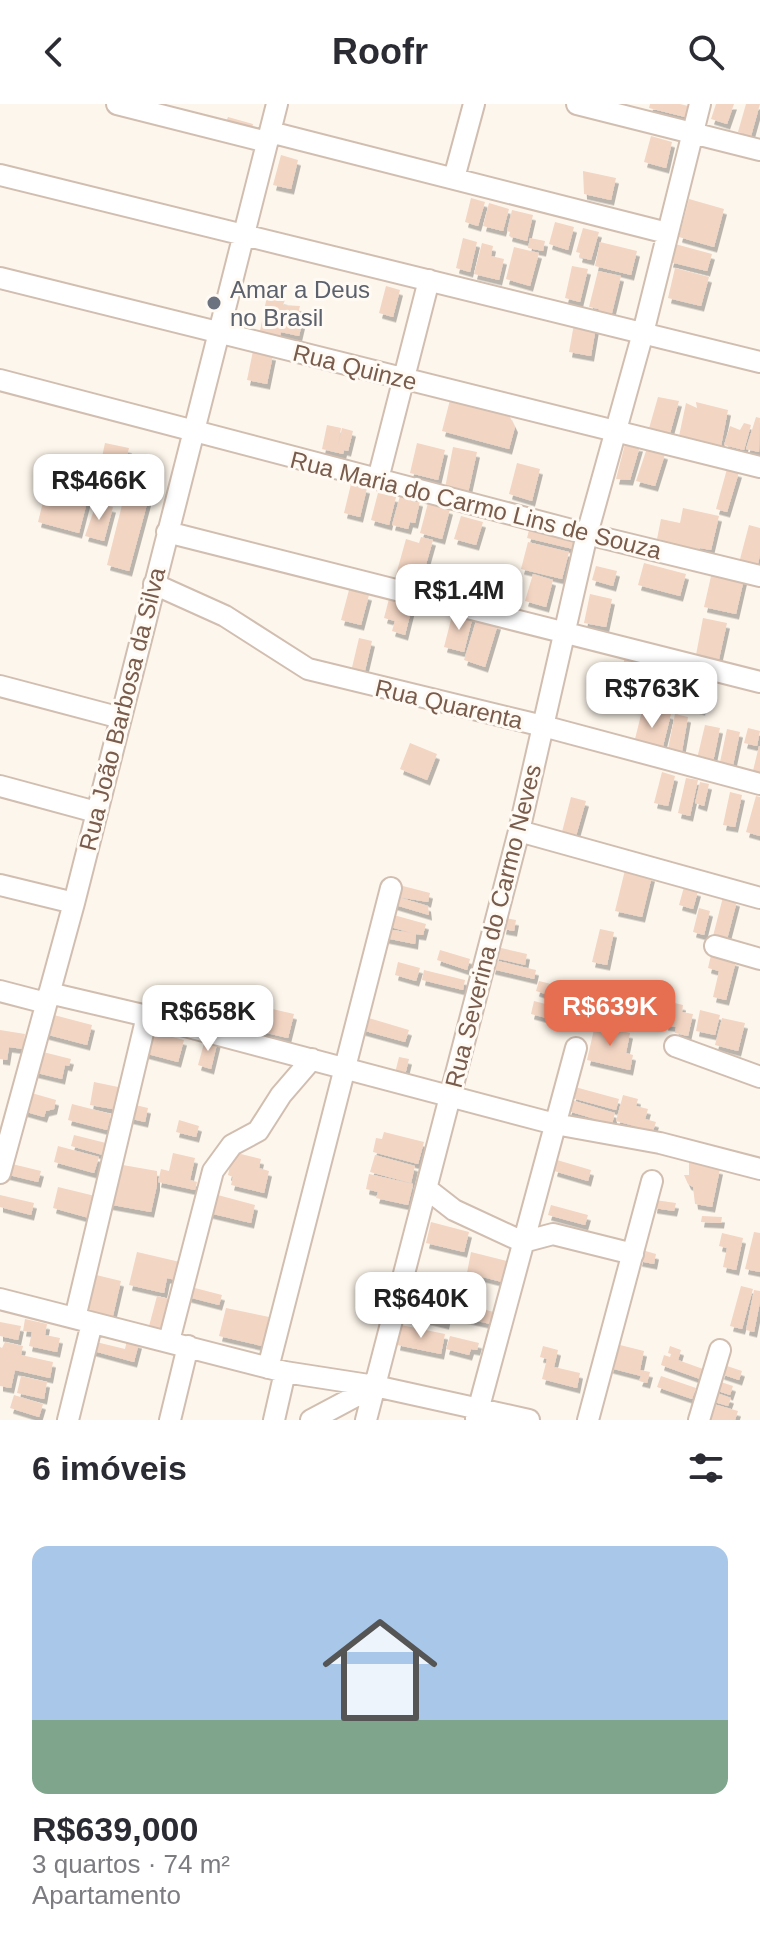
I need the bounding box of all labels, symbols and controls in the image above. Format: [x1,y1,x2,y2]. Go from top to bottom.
icon: back [32,30,76,74]
icon: search [684,30,728,74]
text: Roofr [332,31,428,72]
place label: Amar a Deus no Brasil [230,276,370,331]
marker: Amar a Deus no Brasil [205,294,223,312]
street label: Rua Quinze [290,339,420,395]
street label: Rua Maria do Carmo Lins de Souza [288,446,665,564]
pin: R$466K [34,454,164,522]
text: R$466K [51,465,147,495]
street label: Rua João Barbosa da Silva [74,564,170,853]
pin: R$1.4M [394,564,524,632]
text: R$1.4M [413,575,505,605]
pin: R$763K [587,662,717,730]
text: R$763K [604,673,700,703]
street label: Rua Quarenta [373,674,526,734]
street label: Rua Severina do Carmo Neves [440,762,546,1090]
pin: R$639K [545,980,675,1048]
pin: R$658K [143,985,273,1053]
text: R$639K [562,991,658,1021]
text: R$658K [160,996,256,1026]
pin: R$640K [356,1272,486,1340]
text: R$640K [373,1283,469,1313]
icon: filters [684,1446,728,1490]
text: 6 imóveis [32,1449,187,1487]
icon: home [308,1598,452,1742]
text: R$639,000 [32,1810,198,1848]
text: 3 quartos · 74 m² [32,1849,230,1879]
text: Apartamento [32,1880,181,1910]

